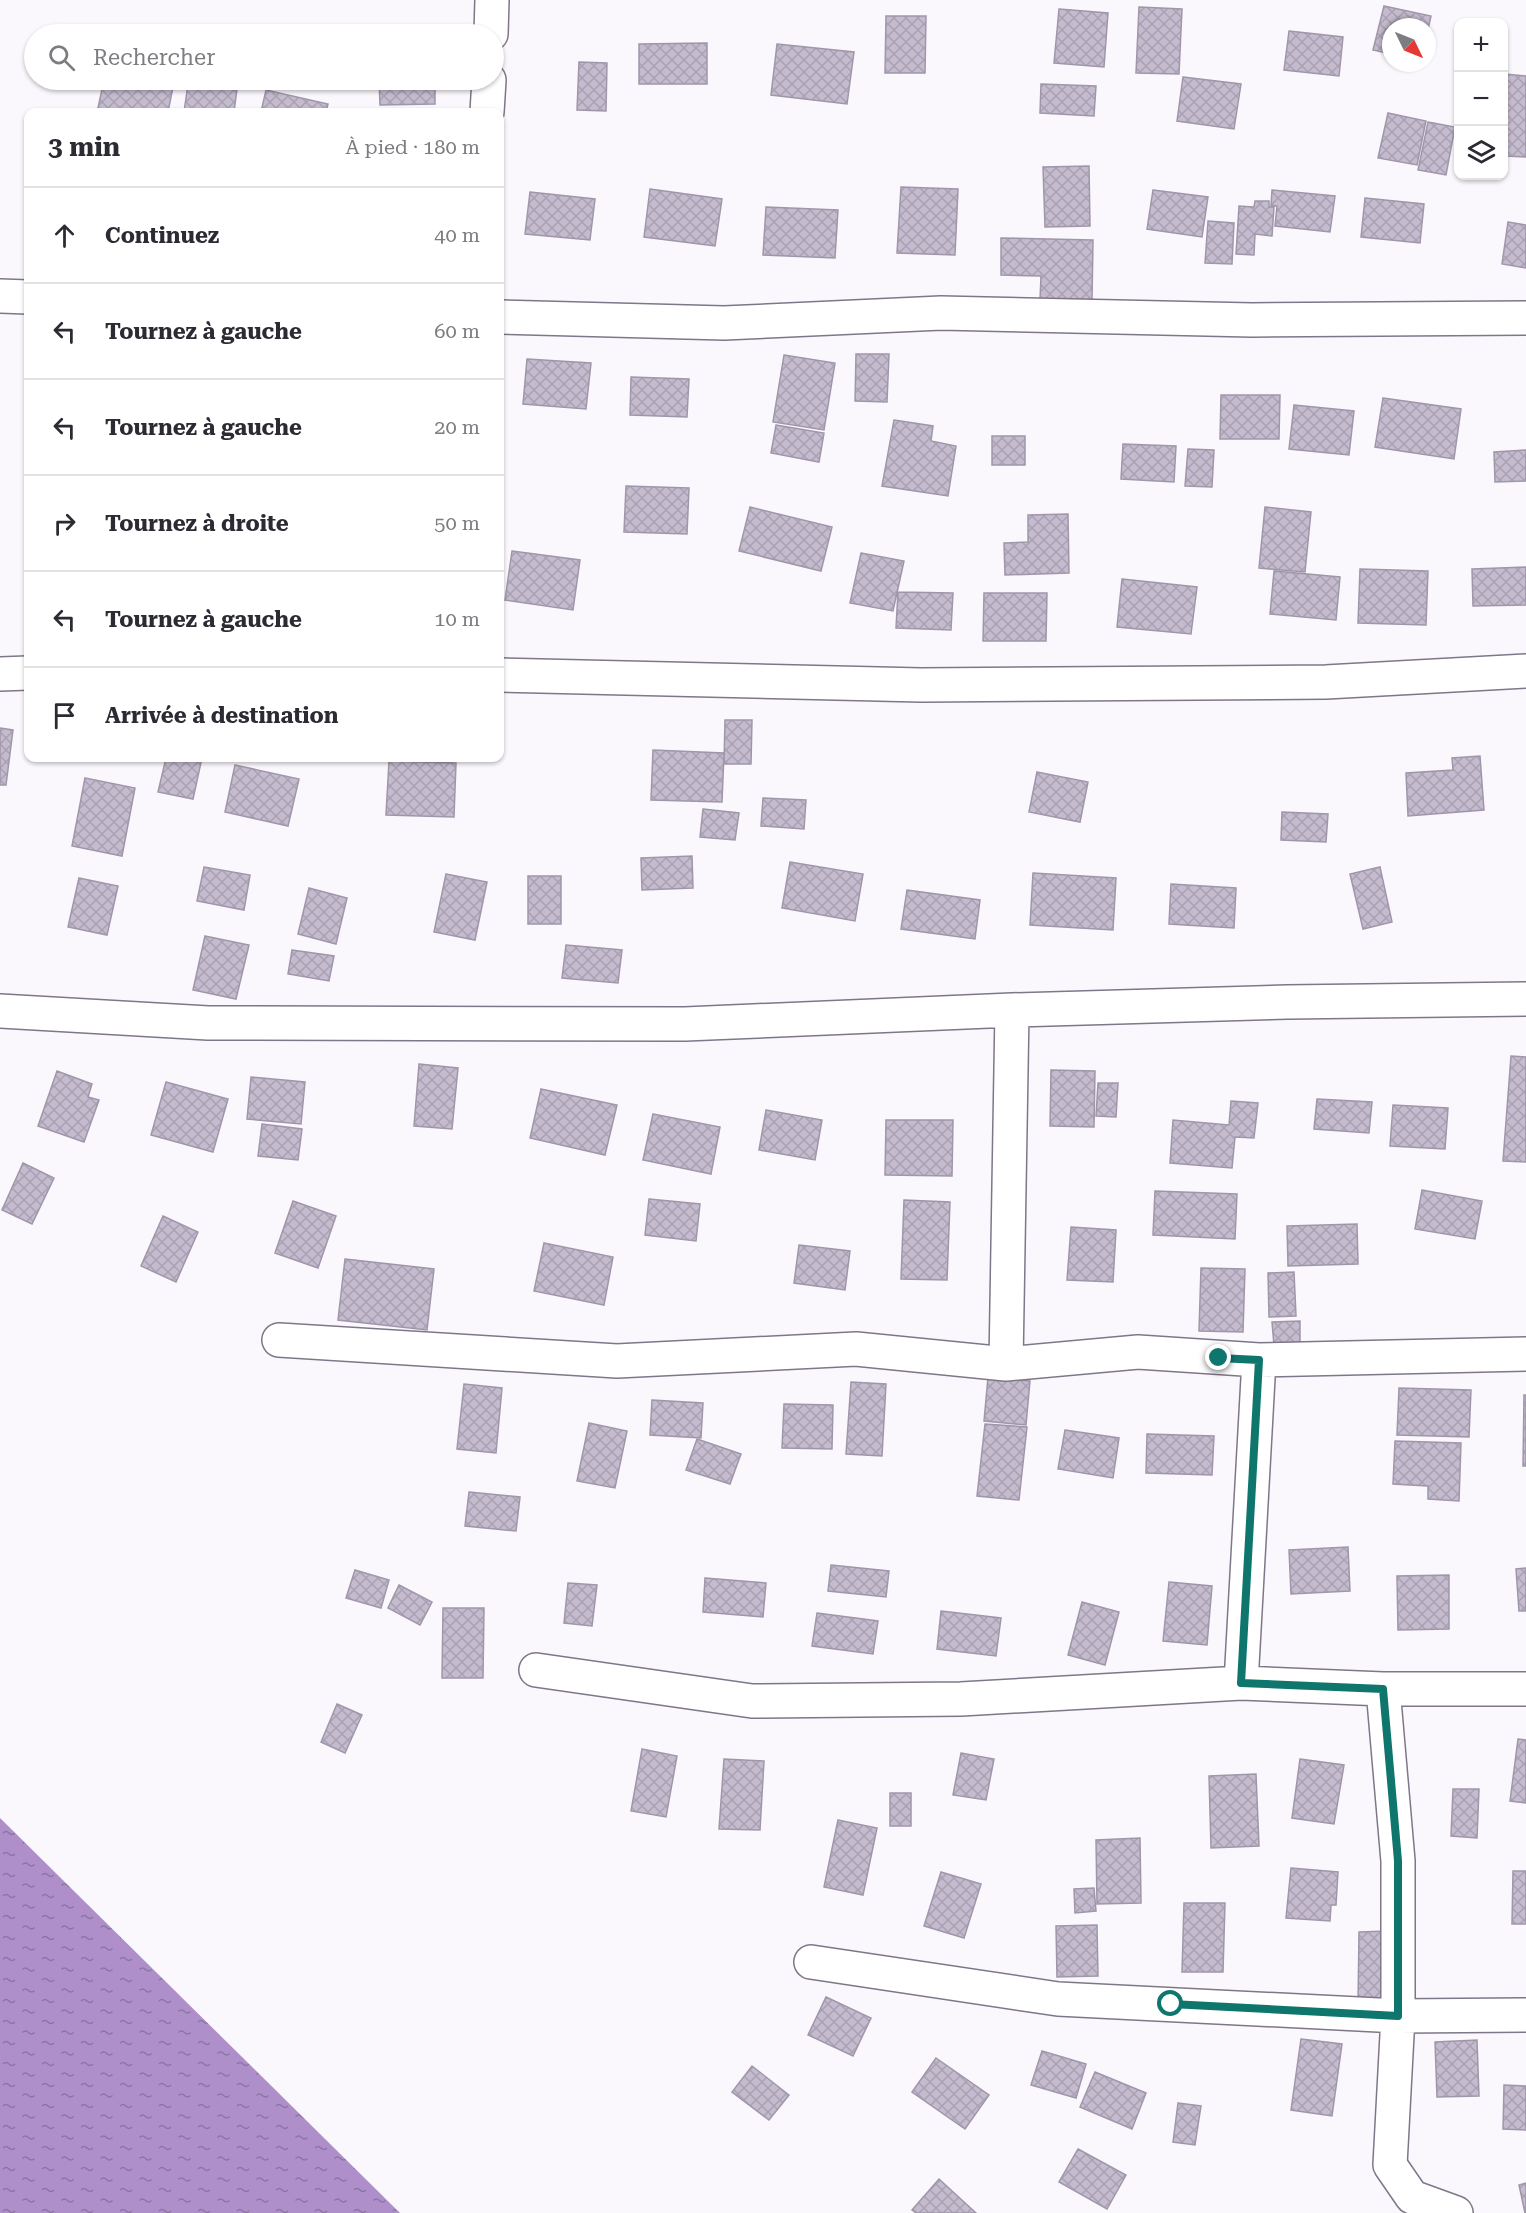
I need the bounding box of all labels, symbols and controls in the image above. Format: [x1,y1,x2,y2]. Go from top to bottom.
north arrow [1382,18,1436,72]
map controls [1454,18,1508,180]
button: + [1454,18,1508,72]
search box [24,24,504,90]
icon: search [45,41,78,74]
text: Rechercher [93,45,215,70]
button: − [1454,72,1508,126]
button: layers [1454,126,1508,180]
text: 3 min [48,132,120,162]
text: À pied · 180 m [346,135,480,159]
icon: ahead [48,219,81,252]
text: Continuez [105,223,219,248]
text: 40 m [434,223,480,247]
icon: left [48,315,81,348]
text: Tournez à gauche [105,319,302,344]
text: 60 m [434,319,480,343]
icon: left [48,411,81,444]
text: Tournez à gauche [105,415,302,440]
text: 20 m [434,415,480,439]
icon: right [48,507,81,540]
text: Tournez à droite [105,511,289,536]
text: 50 m [434,511,480,535]
icon: left [48,603,81,636]
text: Tournez à gauche [105,607,302,632]
text: 10 m [434,607,480,631]
icon: arrive [48,699,81,732]
text: Arrivée à destination [105,703,339,728]
route end [1205,1344,1231,1370]
route start [1157,1990,1183,2016]

